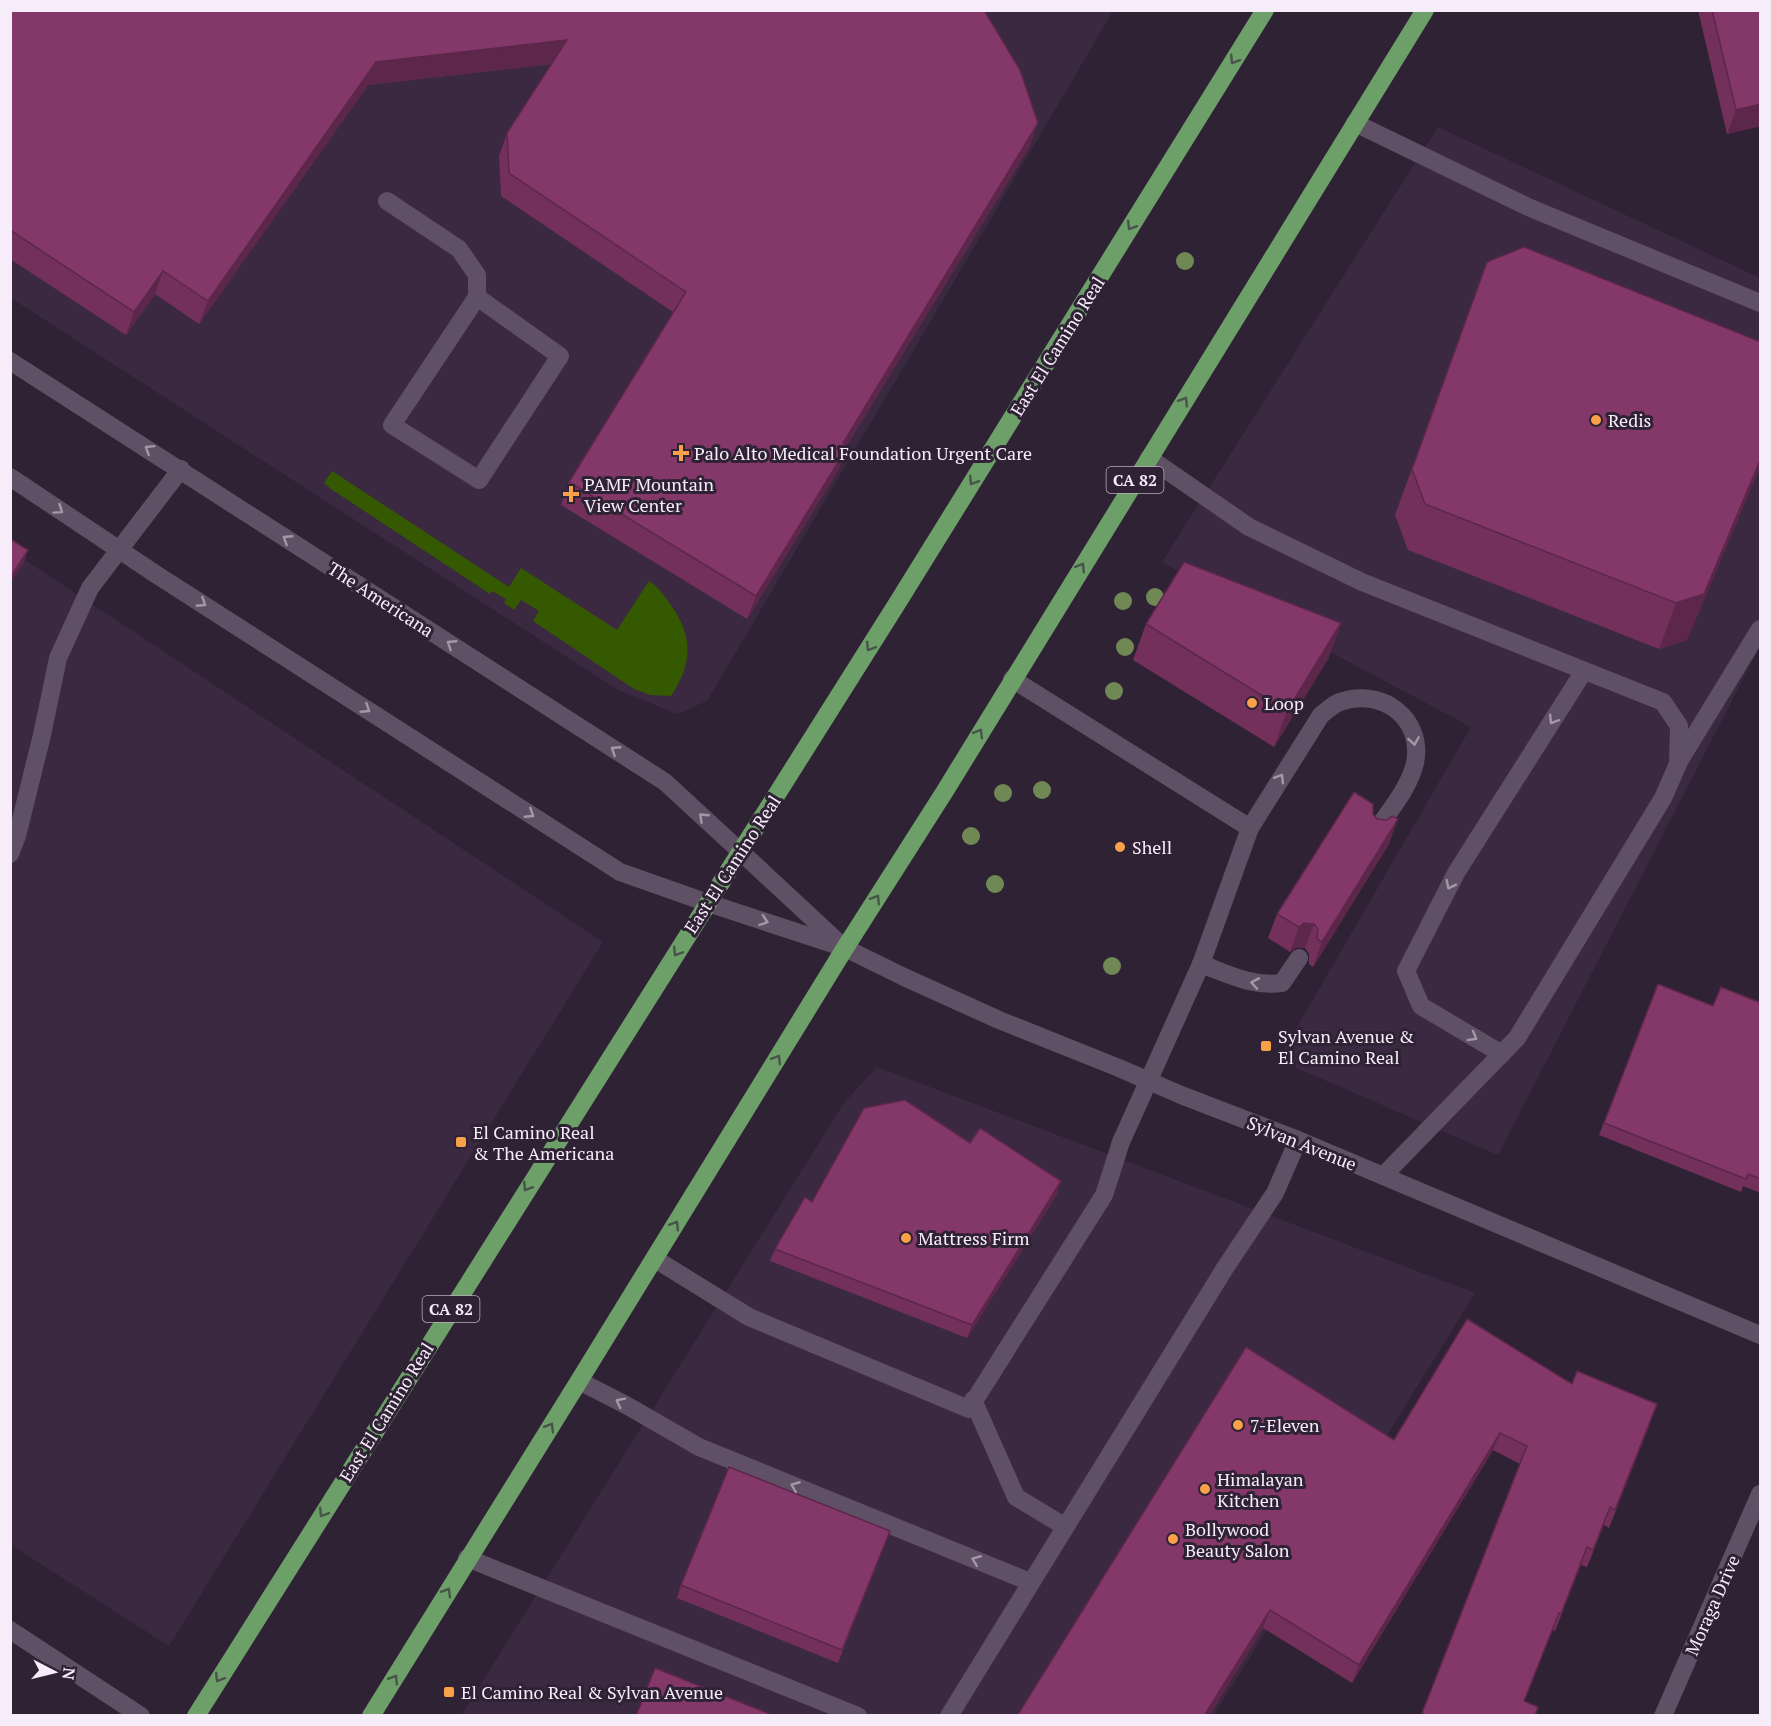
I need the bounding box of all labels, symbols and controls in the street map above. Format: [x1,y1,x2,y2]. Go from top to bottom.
one-way arrow [1229,54,1241,64]
one-way arrow [1127,220,1139,230]
street label: East El Camino Real [1004,272,1110,420]
one-way arrow [1176,397,1188,407]
place label: Redis [1608,408,1651,432]
marker: Redis [1589,413,1603,427]
place label: Palo Alto Medical Foundation Urgent Care [694,441,1032,465]
one-way arrow [145,444,155,456]
marker: Palo Alto Medical Foundation Urgent Care [672,444,690,462]
road number: CA 82 [1106,467,1164,493]
place label: PAMF Mountain View Center [584,472,714,517]
one-way arrow [969,475,981,485]
marker: PAMF Mountain View Center [562,485,580,503]
one-way arrow [52,503,63,514]
one-way arrow [283,535,294,546]
street label: The Americana [324,556,438,642]
one-way arrow [1074,563,1086,573]
one-way arrow [195,596,206,607]
one-way arrow [447,640,457,652]
one-way arrow [866,641,878,651]
place label: Loop [1264,691,1304,715]
marker: Loop [1245,696,1259,710]
one-way arrow [359,701,370,712]
one-way arrow [1549,713,1560,724]
one-way arrow [972,729,984,739]
one-way arrow [1407,736,1419,746]
one-way arrow [611,746,622,757]
one-way arrow [1273,774,1285,784]
street label: East El Camino Real [678,790,786,938]
one-way arrow [523,807,534,818]
one-way arrow [699,813,710,824]
place label: Shell [1132,835,1172,859]
marker: Shell [1113,840,1127,854]
one-way arrow [1445,879,1457,890]
one-way arrow [869,895,881,905]
one-way arrow [758,914,769,926]
one-way arrow [673,945,684,956]
one-way arrow [1250,977,1260,990]
place label: Sylvan Avenue & El Camino Real [1278,1024,1414,1069]
one-way arrow [1467,1030,1477,1041]
marker: Sylvan Avenue & El Camino Real [1259,1039,1273,1053]
one-way arrow [770,1055,782,1065]
street label: Sylvan Avenue [1244,1110,1360,1176]
place label: El Camino Real & The Americana [473,1120,614,1165]
marker: El Camino Real & The Americana [454,1135,468,1149]
one-way arrow [523,1181,535,1191]
one-way arrow [668,1221,680,1231]
place label: Mattress Firm [918,1226,1030,1250]
marker: Mattress Firm [899,1231,913,1245]
road number: CA 82 [422,1296,480,1322]
street label: East El Camino Real [333,1338,439,1486]
one-way arrow [615,1398,626,1409]
place label: 7-Eleven [1250,1413,1320,1437]
marker: 7-Eleven [1231,1418,1245,1432]
one-way arrow [543,1423,555,1433]
place label: Himalayan Kitchen [1217,1467,1304,1512]
one-way arrow [790,1481,801,1493]
marker: Himalayan Kitchen [1198,1482,1212,1496]
one-way arrow [320,1506,331,1517]
place label: Bollywood Beauty Salon [1185,1517,1290,1562]
marker: Bollywood Beauty Salon [1166,1532,1180,1546]
street label: Moraga Drive [1679,1551,1745,1659]
one-way arrow [971,1555,982,1567]
one-way arrow [439,1588,451,1598]
north arrow [24,1642,84,1702]
text: N [57,1666,81,1681]
one-way arrow [215,1672,227,1682]
one-way arrow [386,1675,398,1685]
place label: El Camino Real & Sylvan Avenue [461,1680,723,1704]
marker: El Camino Real & Sylvan Avenue [442,1685,456,1699]

